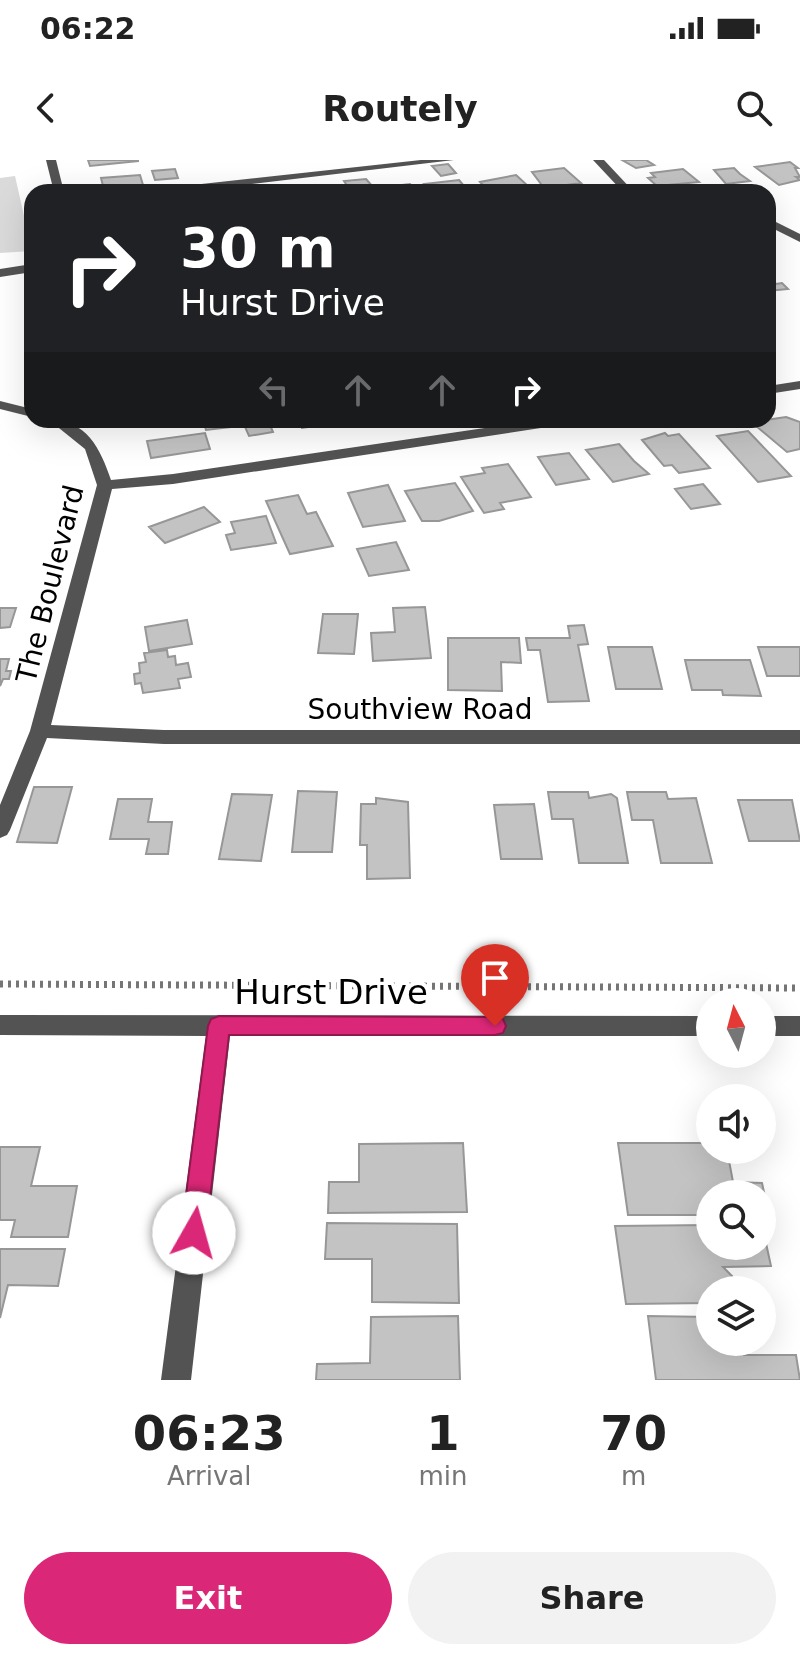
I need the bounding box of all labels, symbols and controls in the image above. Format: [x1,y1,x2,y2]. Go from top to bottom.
text: 06:22 [40,11,136,46]
icon: back [24,86,68,130]
icon: search [732,86,776,130]
text: Routely [322,88,478,129]
text: 30 m [180,215,336,280]
icon: right [48,216,152,320]
text: Hurst Drive [180,282,385,323]
icon: left [252,368,296,412]
icon: ahead [336,368,380,412]
icon: ahead [420,368,464,412]
icon: right [504,368,548,412]
street label: The Boulevard [9,482,91,687]
street label: Southview Road [307,693,533,726]
pin [461,944,529,1026]
icon: arrive [473,956,517,1000]
street label: Hurst Drive [234,972,428,1012]
north arrow [696,988,776,1068]
map controls [696,988,776,1356]
button: sound [696,1084,776,1164]
button: search [696,1180,776,1260]
position arrow [152,1191,236,1275]
button: layers [696,1276,776,1356]
text: 06:23 [133,1405,286,1461]
text: 1 [426,1405,460,1461]
text: 70 [600,1405,667,1461]
text: Arrival [167,1461,251,1491]
text: min [418,1461,468,1491]
text: m [621,1461,646,1491]
button: Exit [24,1552,392,1644]
button: Share [408,1552,776,1644]

